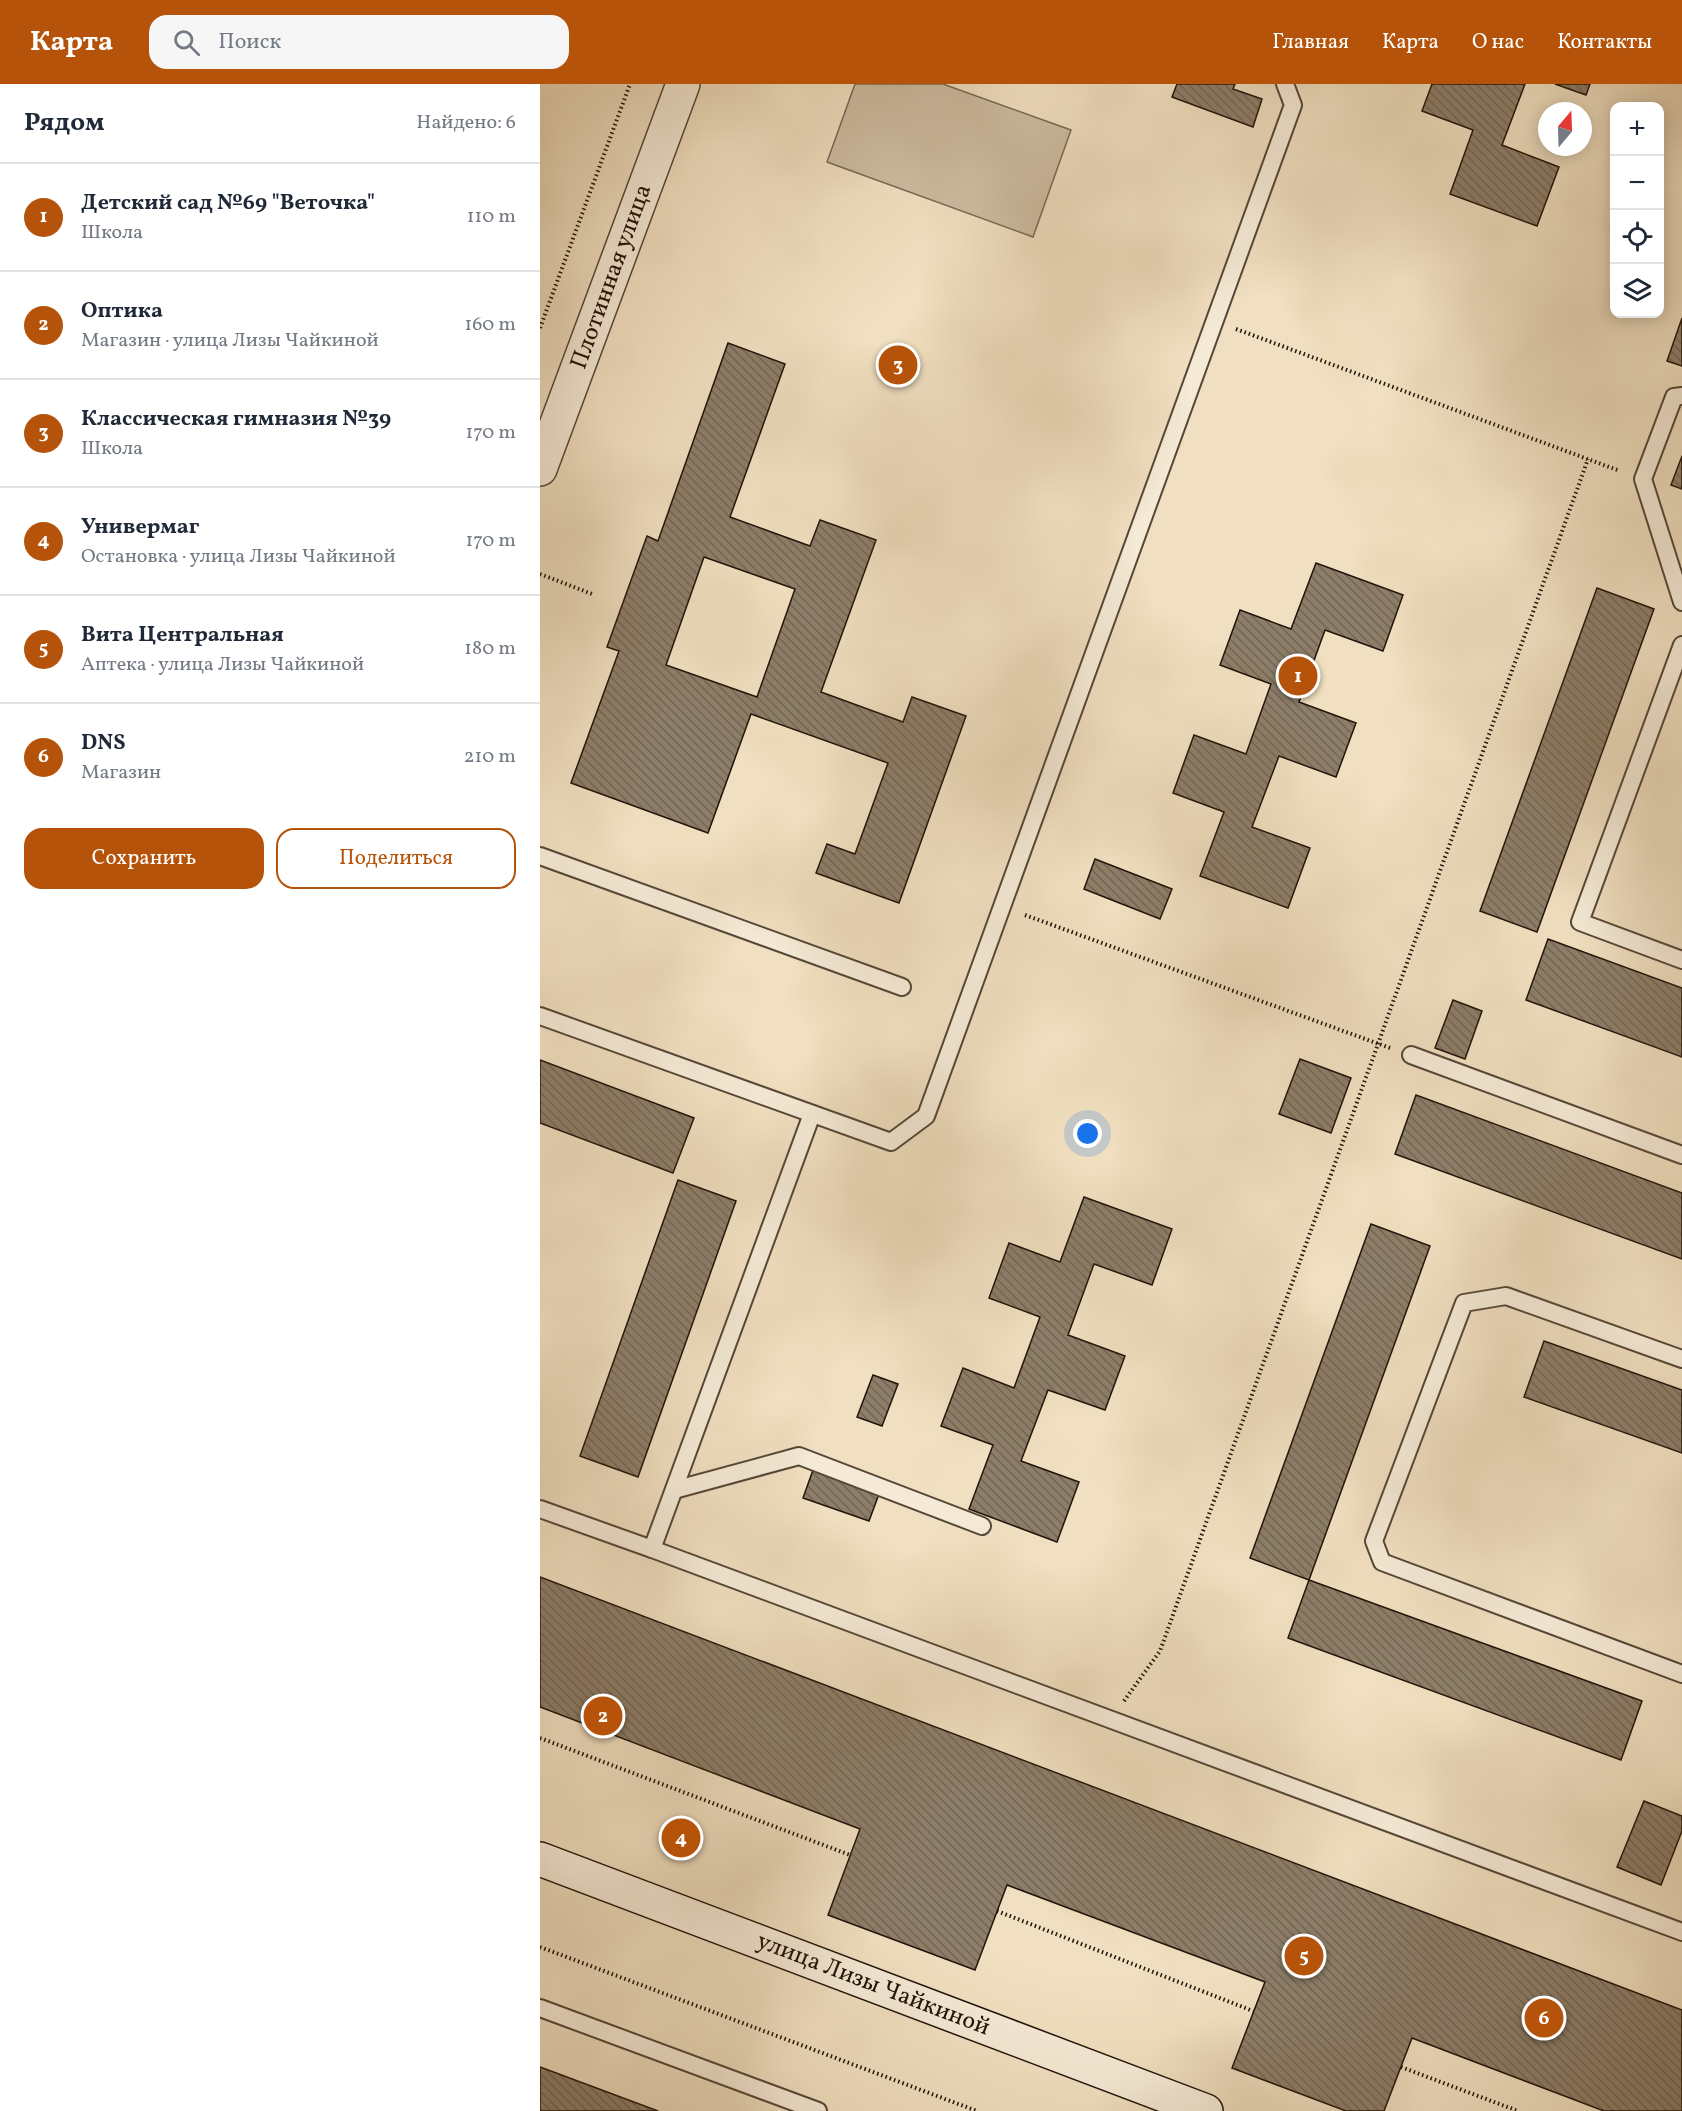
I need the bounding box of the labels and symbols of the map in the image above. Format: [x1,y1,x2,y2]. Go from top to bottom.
north arrow [1538,102,1592,156]
street label: Плотинная улица [563,180,661,374]
pin: 3 [878,342,918,388]
pin: 1 [1278,654,1317,698]
your location [1073,1119,1102,1148]
pin: 2 [584,1694,622,1738]
pin: 4 [662,1816,700,1860]
street label: улица Лизы Чайкиной [751,1925,995,2045]
pin: 5 [1284,1934,1323,1978]
pin: 6 [1524,1996,1564,2040]

